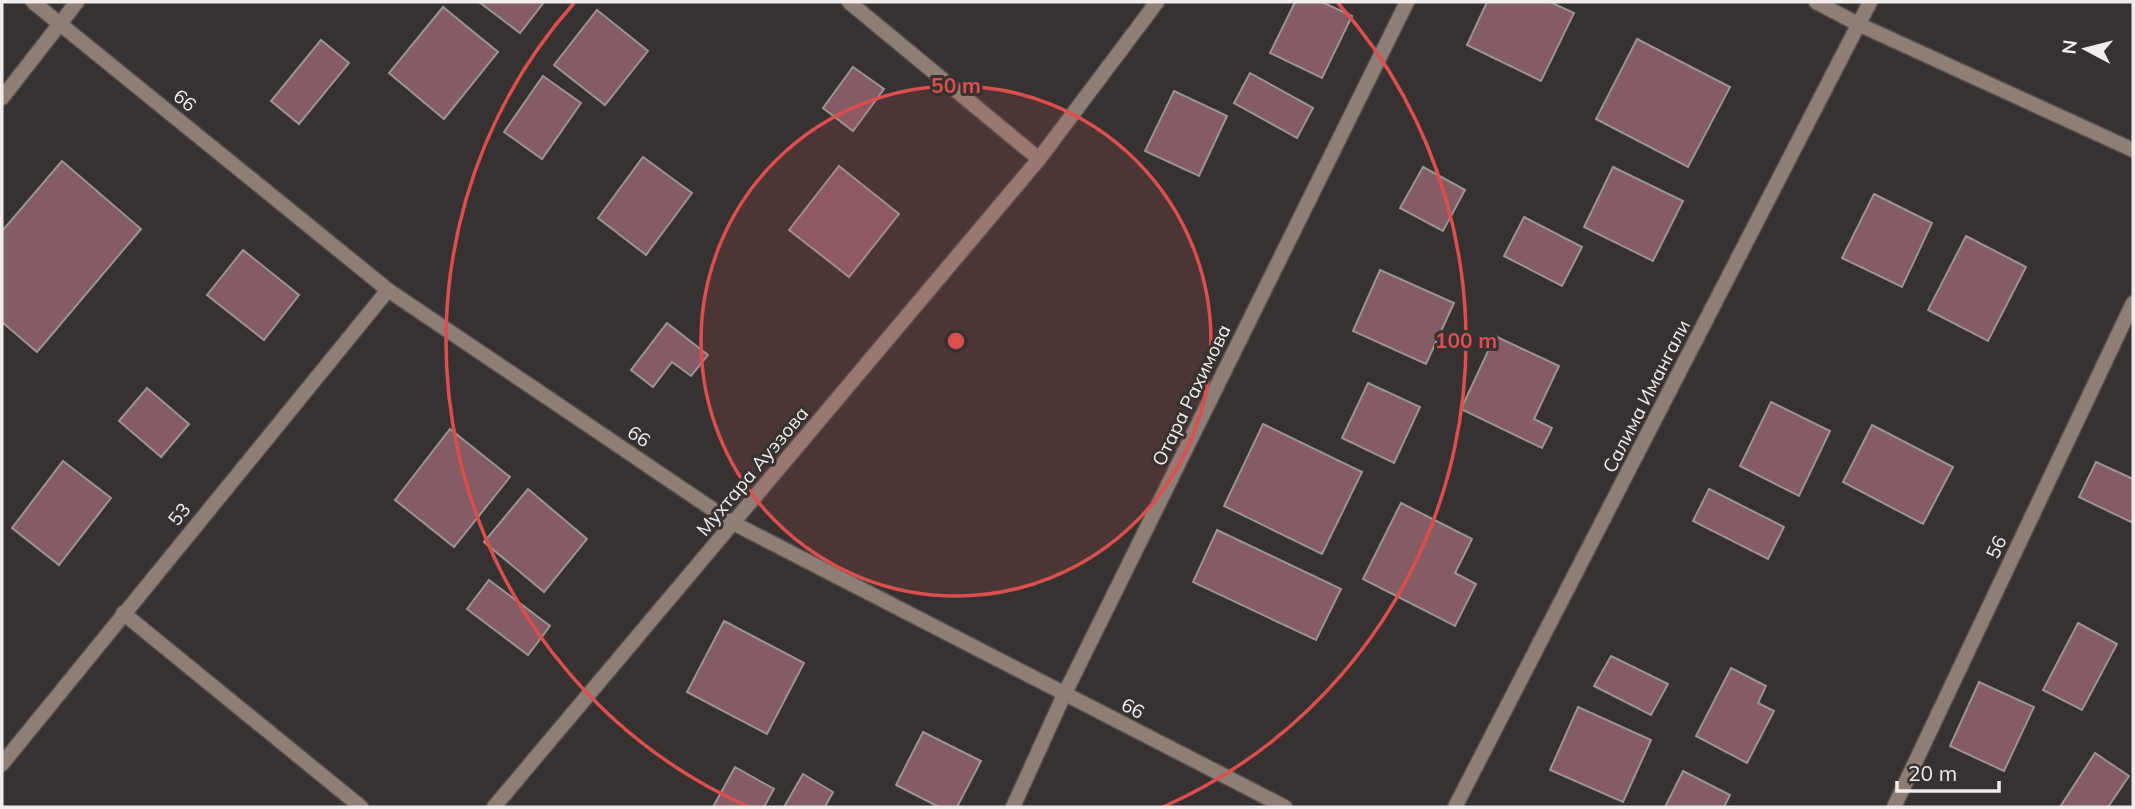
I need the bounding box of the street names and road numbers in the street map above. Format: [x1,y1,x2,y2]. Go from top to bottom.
street label: 66 [169,83,201,117]
street label: Салима Имангали [1597,315,1695,477]
street label: Отара Рахимова [1146,320,1236,470]
street label: Мухтара Ауэзова [691,401,813,541]
street label: 66 [623,420,655,452]
street label: 53 [162,498,196,530]
street label: 56 [1980,532,2012,562]
street label: 66 [1117,692,1149,724]

